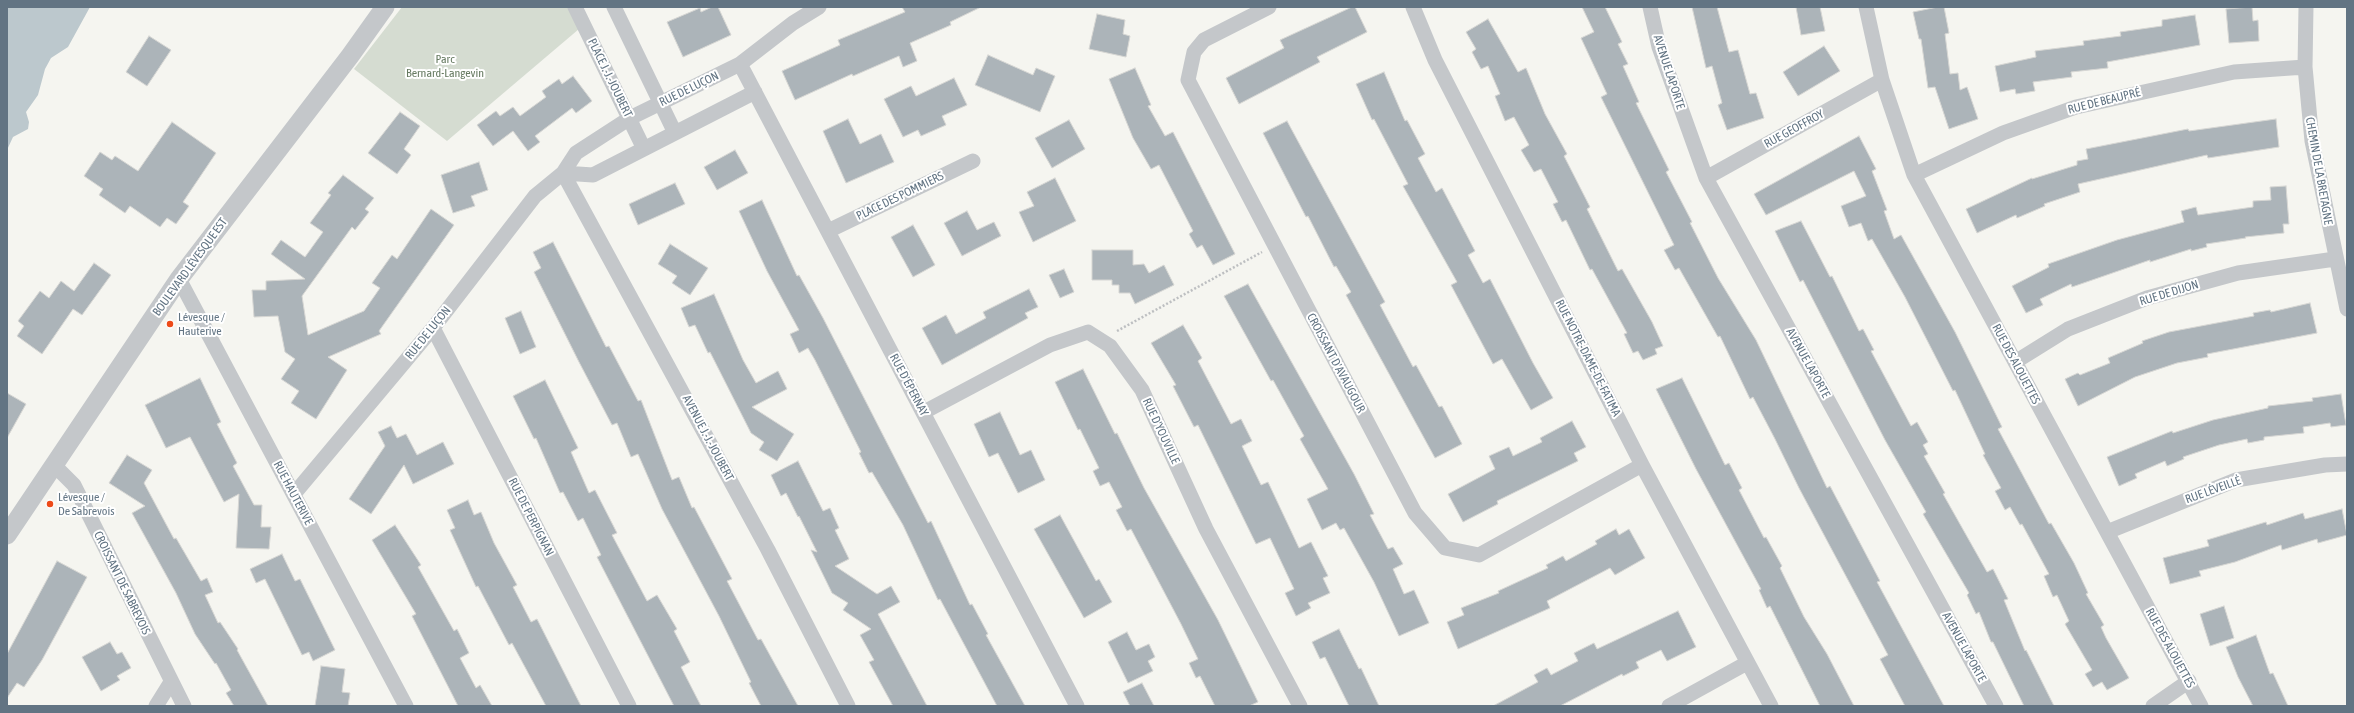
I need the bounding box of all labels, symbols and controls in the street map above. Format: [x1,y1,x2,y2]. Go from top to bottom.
street label: AVENUE LAPORTE [1650,33,1688,111]
street label: PLACE J.-J.-JOUBERT [585,36,635,120]
park label: Parc Bernard-Langevin [406,52,484,80]
street label: RUE DE LUÇON [657,68,721,110]
street label: RUE DE BEAUPRÉ [2066,85,2142,117]
street label: RUE GEOFFROY [1762,107,1826,151]
street label: CHEMIN DE LA BRETAGNE [2302,116,2336,226]
street label: PLACE DES POMMIERS [854,169,946,223]
street label: BOULEVARD LÉVESQUE EST [150,215,230,319]
street label: RUE DE DIJON [2138,277,2200,309]
street label: RUE NOTRE-DAME-DE-FATIMA [1552,297,1624,419]
street label: RUE DE LUÇON [402,303,454,363]
place label: Lévesque / Hauterive [178,310,225,338]
street label: CROISSANT D'AVAUGOUR [1304,311,1368,415]
marker: Lévesque / Hauterive [165,319,175,329]
street label: RUE DES ALOUETTES [1989,322,2043,406]
street label: AVENUE LAPORTE [1783,326,1833,400]
street label: RUE D'ÉPERNAY [887,351,931,419]
street label: AVENUE J.-J.-JOUBERT [679,393,737,483]
street label: RUE D'YOUVILLE [1139,396,1183,466]
street label: RUE HAUTERIVE [270,459,316,527]
street label: RUE LÉVEILLÉ [2183,473,2243,507]
street label: RUE DE PERPIGNAN [505,476,557,558]
place label: Lévesque / De Sabrevois [58,490,114,518]
marker: Lévesque / De Sabrevois [45,499,55,509]
street label: CROISSANT DE SABREVOIS [91,529,153,637]
street label: RUE DES ALOUETTES [2142,606,2198,690]
street label: AVENUE LAPORTE [1939,610,1989,684]

